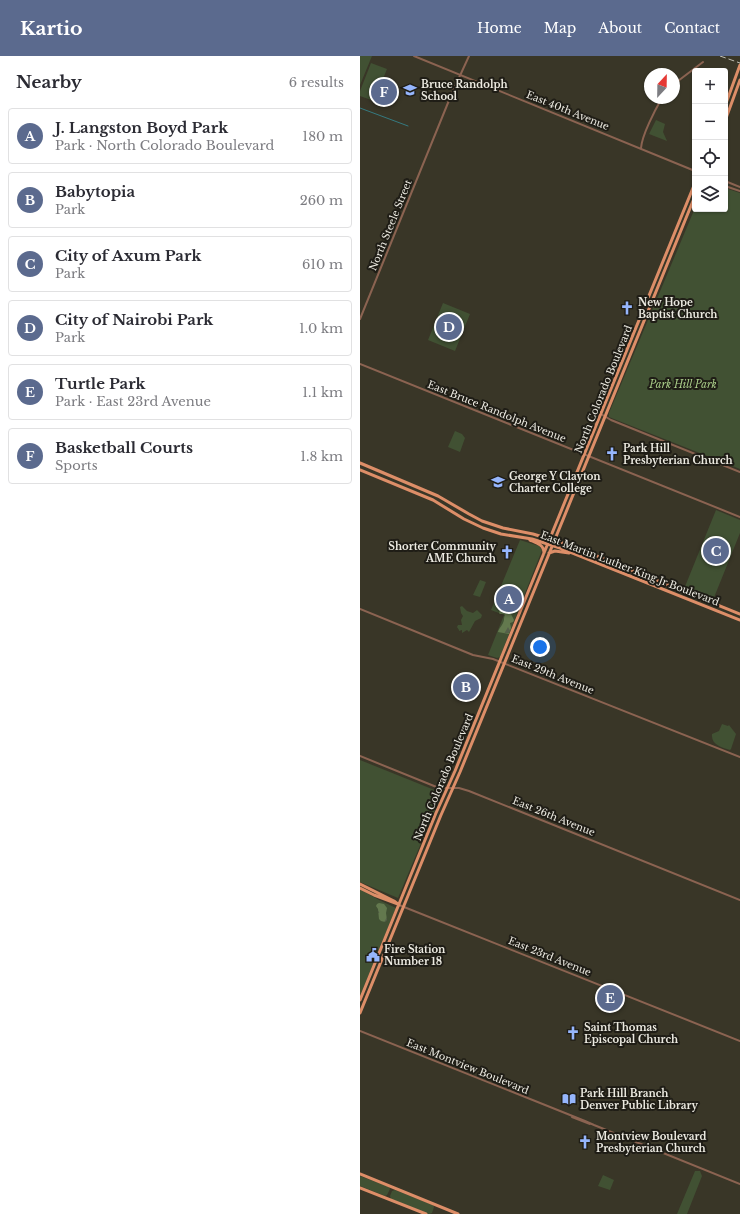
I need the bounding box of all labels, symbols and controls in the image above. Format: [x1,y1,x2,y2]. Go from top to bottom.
text: Kartio [20,17,83,40]
text: Home [477,19,522,37]
text: Map [544,19,576,37]
text: About [598,19,642,37]
text: Contact [664,19,720,37]
north arrow [644,68,680,104]
map controls [692,68,728,212]
button: + [692,68,728,104]
text: Nearby [16,72,82,93]
text: 6 results [289,74,344,91]
pin: F [371,77,397,107]
place label: Bruce Randolph School [421,78,508,103]
school or university icon: Bruce Randolph School [402,82,418,98]
street label: East 40th Avenue [524,88,611,133]
button: − [692,104,728,140]
text: J. Langston Boyd Park [55,118,228,137]
text: A [25,128,35,145]
text: 180 m [302,128,343,145]
text: Park · North Colorado Boulevard [55,137,274,154]
button: locate [692,140,728,176]
button: layers [692,176,728,212]
street label: North Steele Street [366,178,415,273]
text: Babytopia [55,182,135,201]
text: B [25,192,35,209]
text: 260 m [300,192,343,209]
text: Park [55,201,85,218]
text: City of Axum Park [55,246,201,265]
text: C [25,256,35,273]
text: 610 m [302,256,343,273]
text: Park [55,265,85,282]
place label: New Hope Baptist Church [638,296,718,321]
church icon: New Hope Baptist Church [619,300,635,316]
text: City of Nairobi Park [55,310,213,329]
pin: D [436,312,462,342]
text: D [24,320,36,337]
text: 1.0 km [299,320,343,337]
street label: North Colorado Boulevard [572,323,635,455]
text: Park [55,329,85,346]
text: Turtle Park [55,374,146,393]
street label: East Bruce Randolph Avenue [426,378,568,445]
park label: Park Hill Park [648,378,717,391]
text: E [25,384,35,401]
text: 1.1 km [302,384,343,401]
text: Park · East 23rd Avenue [55,393,211,410]
text: Basketball Courts [55,438,193,457]
place label: Park Hill Presbyterian Church [623,442,734,467]
church icon: Park Hill Presbyterian Church [604,446,620,462]
text: F [26,448,34,465]
text: 1.8 km [300,448,343,465]
text: Sports [55,457,98,474]
place label: George Y Clayton Charter College [509,470,601,495]
school or university icon: George Y Clayton Charter College [490,474,506,490]
street label: East Martin Luther King Jr Boulevard [539,528,721,609]
pin: C [703,536,729,566]
place label: Shorter Community AME Church [388,540,497,565]
church icon: Shorter Community AME Church [499,544,515,560]
pin: A [496,584,522,614]
your location [530,637,550,657]
street label: East 29th Avenue [510,652,596,697]
pin: B [453,672,479,702]
street label: North Colorado Boulevard [411,711,476,843]
street label: East 26th Avenue [511,794,597,839]
street label: East 23rd Avenue [506,934,593,979]
place label: Fire Station Number 18 [384,943,446,968]
public building icon: Fire Station Number 18 [365,947,381,963]
pin: E [597,983,623,1013]
place label: Saint Thomas Episcopal Church [584,1021,679,1046]
church icon: Saint Thomas Episcopal Church [565,1025,581,1041]
street label: East Montview Boulevard [405,1036,531,1097]
place label: Park Hill Branch Denver Public Library [580,1087,698,1112]
library icon: Park Hill Branch Denver Public Library [561,1091,577,1107]
place label: Montview Boulevard Presbyterian Church [596,1130,707,1155]
church icon: Montview Boulevard Presbyterian Church [577,1134,593,1150]

